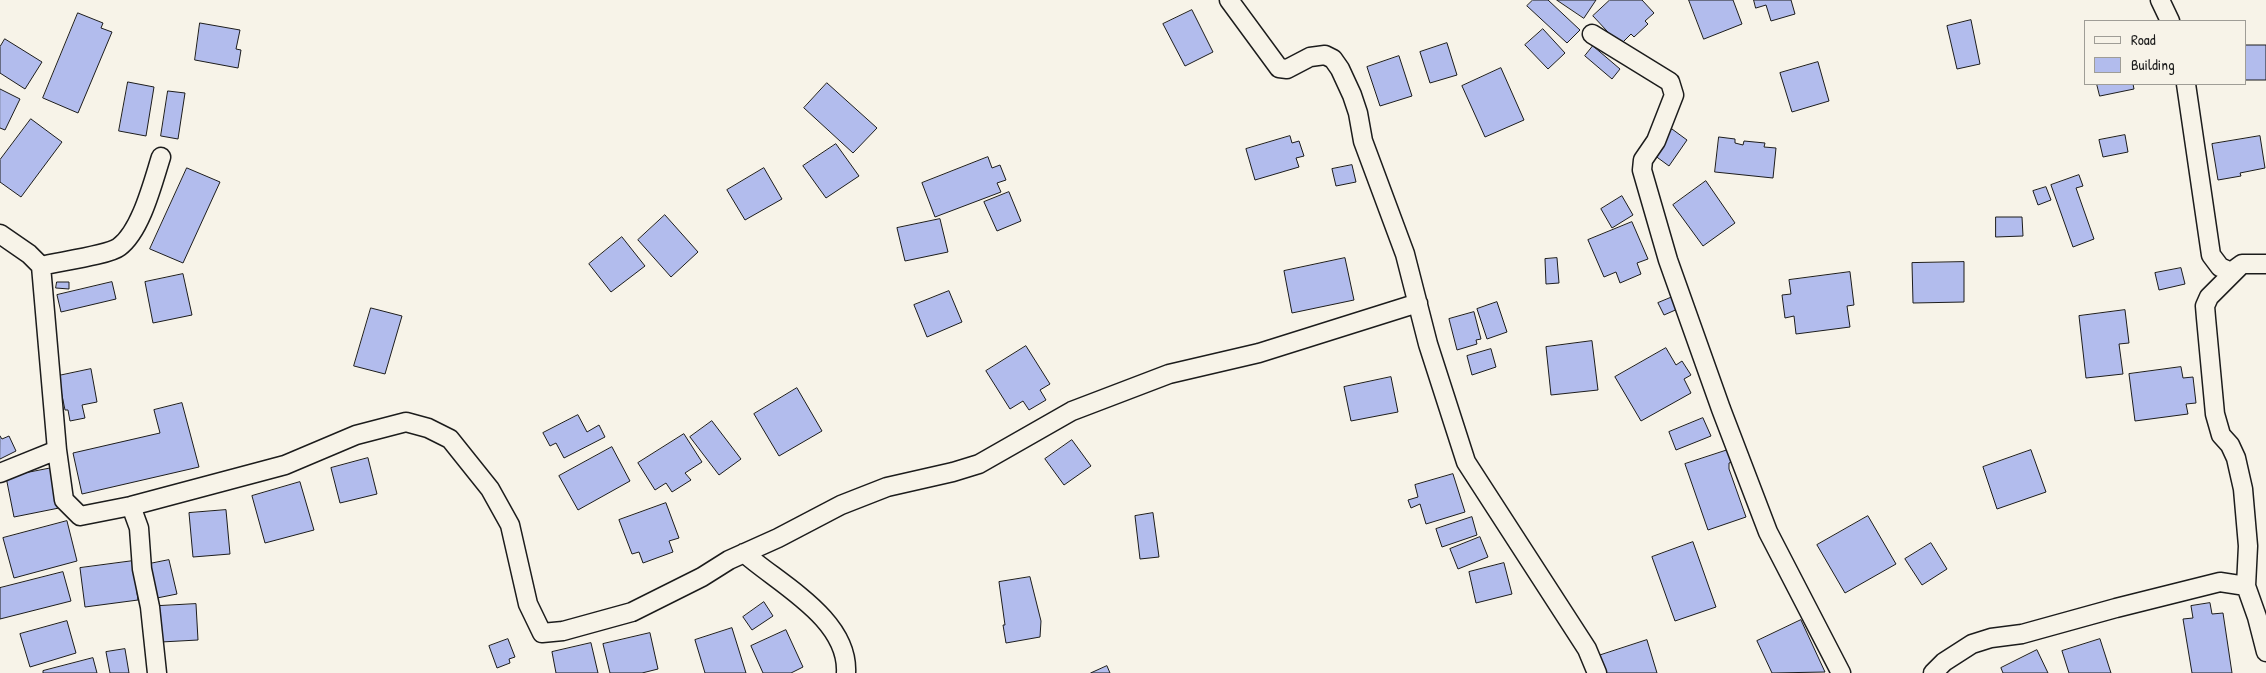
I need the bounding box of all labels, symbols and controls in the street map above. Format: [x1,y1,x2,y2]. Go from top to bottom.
legend [2084,20,2246,85]
text: Road [2131,29,2156,50]
text: Building [2131,54,2175,75]

